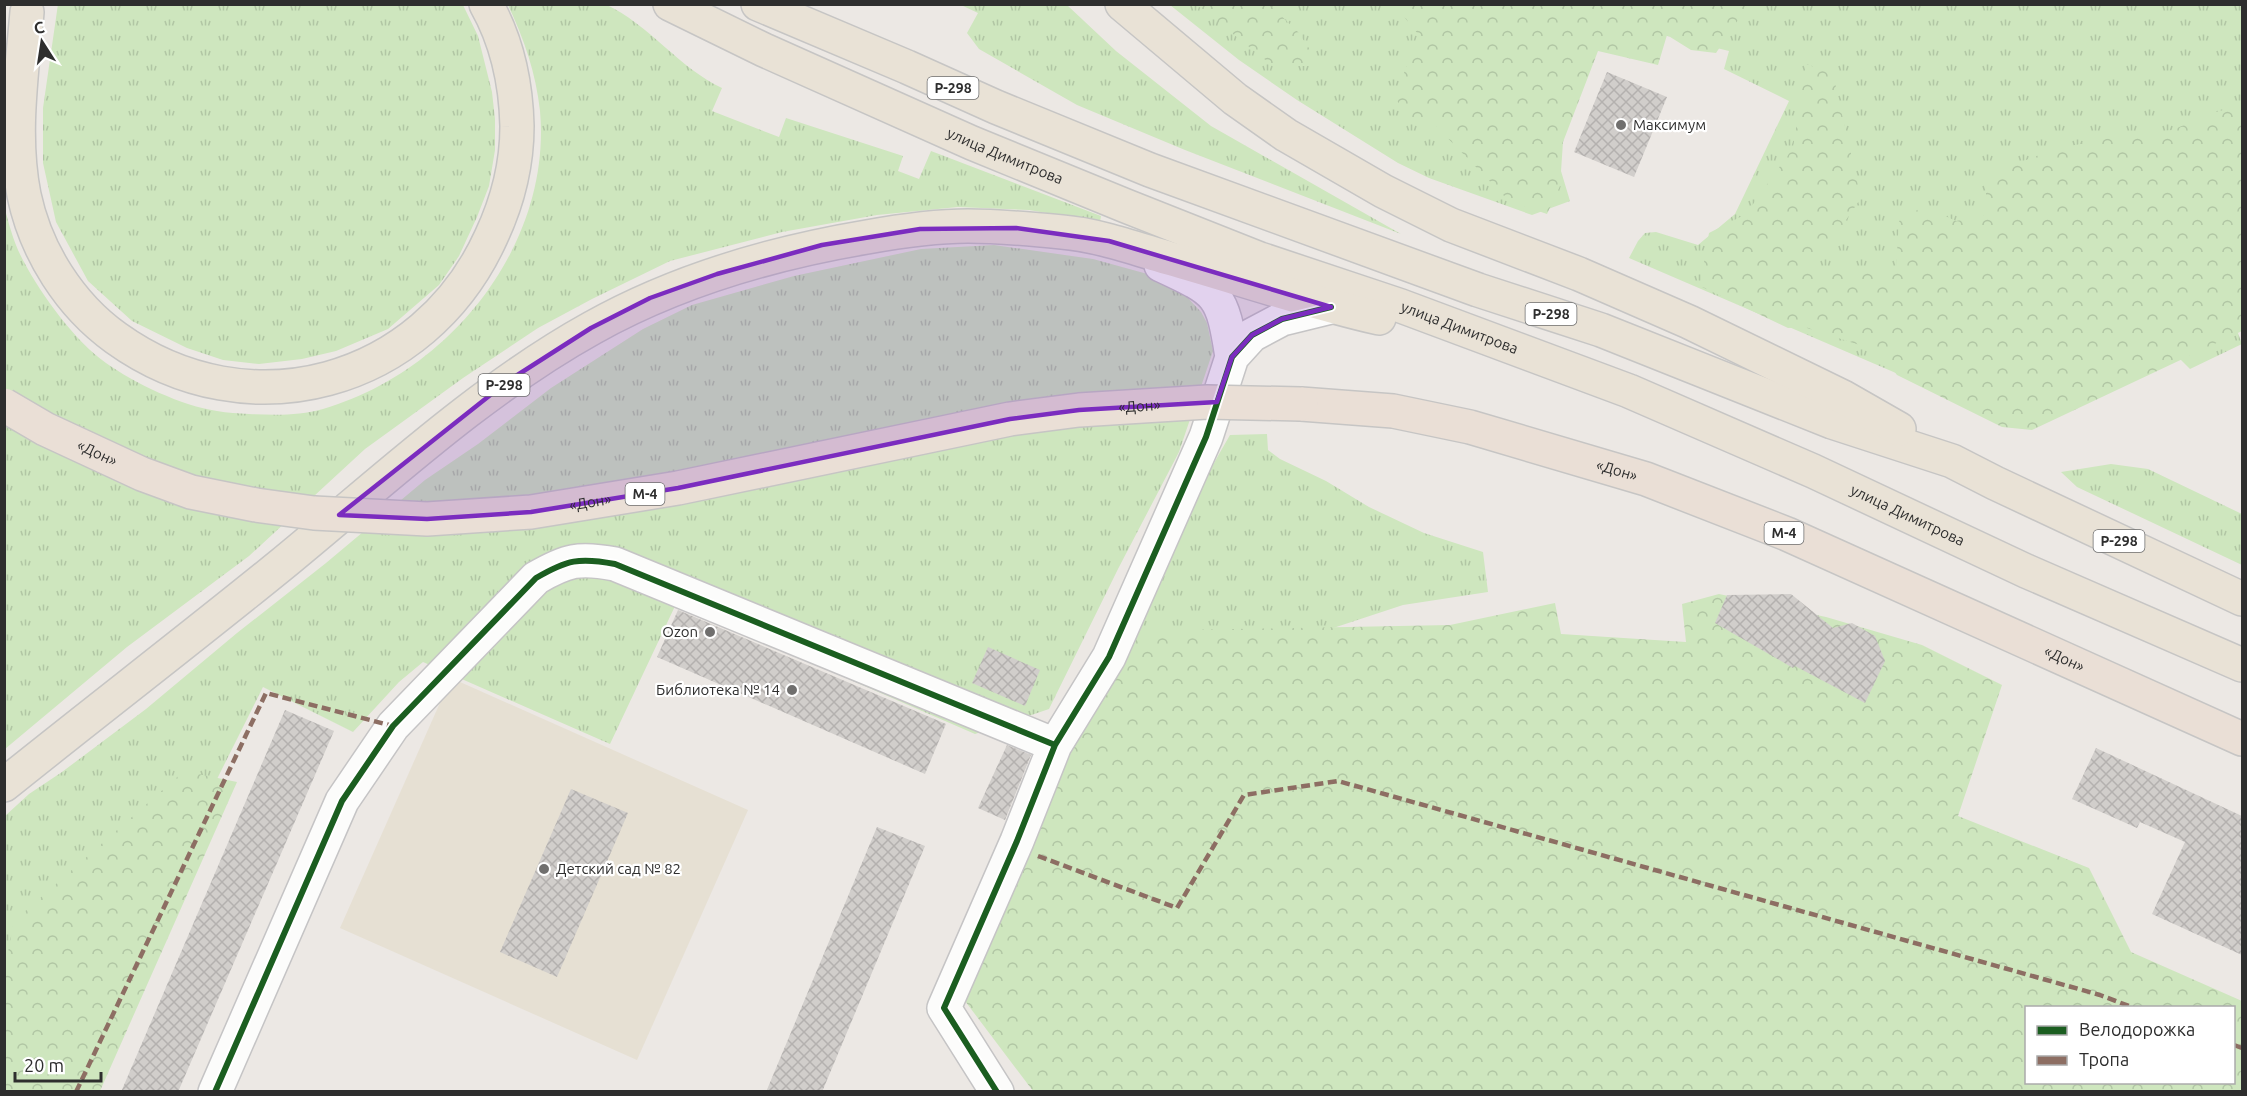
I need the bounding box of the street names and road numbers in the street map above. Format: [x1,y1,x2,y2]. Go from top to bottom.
road number: Р-298 [928,77,978,99]
street label: улица Димитрова [945,124,1066,187]
street label: улица Димитрова [1399,298,1521,357]
road number: Р-298 [1526,303,1576,325]
road number: Р-298 [478,374,530,396]
street label: «Дон» [1118,396,1161,416]
street label: «Дон» [75,436,120,469]
street label: «Дон» [1594,456,1640,484]
street label: улица Димитрова [1848,481,1967,549]
road number: М-4 [626,483,664,505]
street label: «Дон» [568,490,612,514]
road number: М-4 [1764,522,1804,544]
road number: Р-298 [2094,530,2144,552]
street label: «Дон» [2042,642,2087,675]

